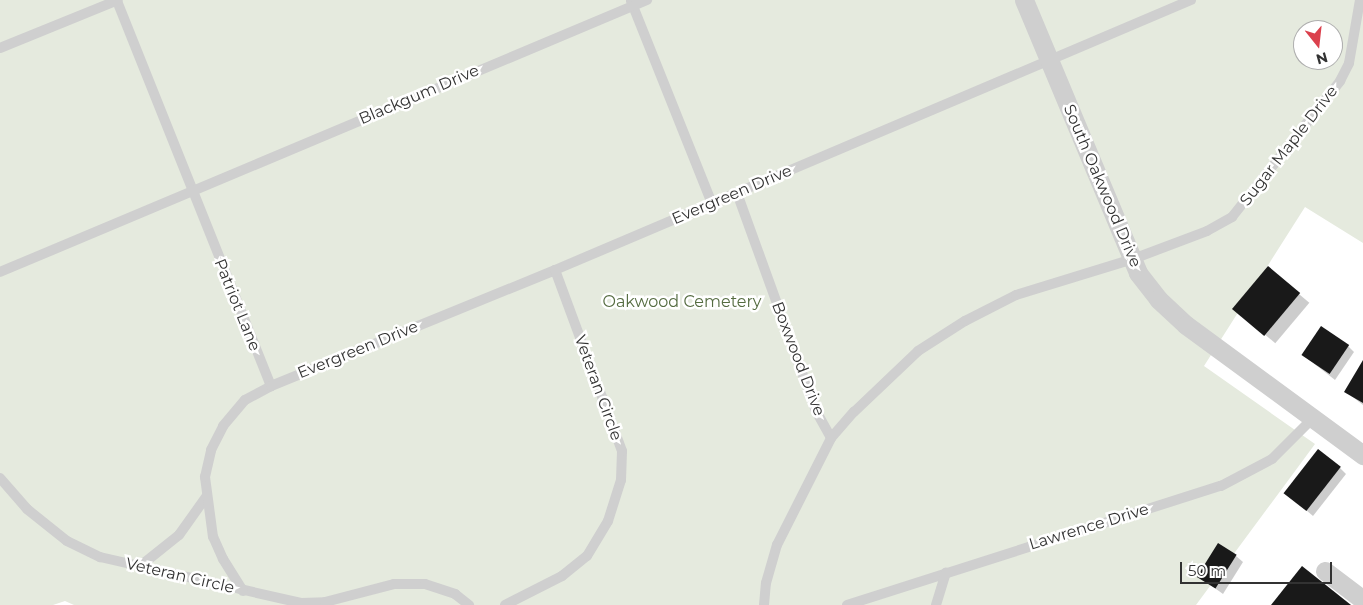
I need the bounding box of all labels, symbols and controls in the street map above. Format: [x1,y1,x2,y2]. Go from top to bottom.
north arrow [1293,20,1343,70]
text: N [1314,48,1330,69]
street label: Blackgum Drive [356,61,482,129]
street label: Sugar Maple Drive [1236,82,1342,210]
street label: South Oakwood Drive [1059,102,1145,270]
street label: Evergreen Drive [669,161,795,229]
street label: Patriot Lane [210,256,264,354]
park label: Oakwood Cemetery [602,292,762,312]
street label: Boxwood Drive [767,299,829,419]
street label: Evergreen Drive [295,317,421,383]
street label: Veteran Circle [570,333,626,443]
street label: Lawrence Drive [1027,500,1151,554]
scale bar [1183,552,1336,584]
street label: Veteran Circle [124,554,236,598]
text: 50 m [1188,561,1226,580]

